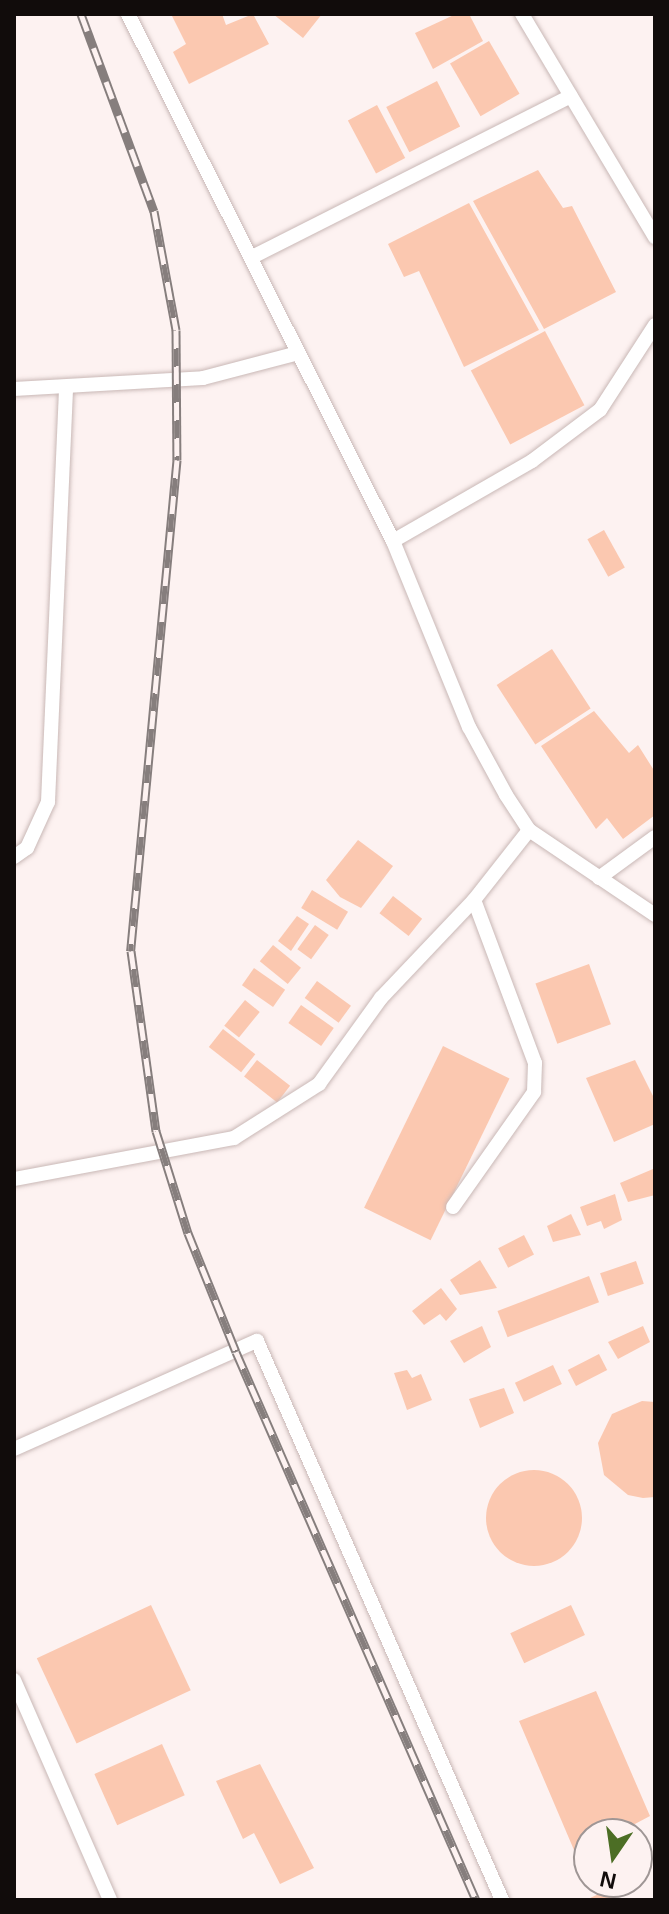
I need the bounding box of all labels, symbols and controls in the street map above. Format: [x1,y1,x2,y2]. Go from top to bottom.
north arrow [573,1818,653,1898]
text: N [597,1866,618,1894]

